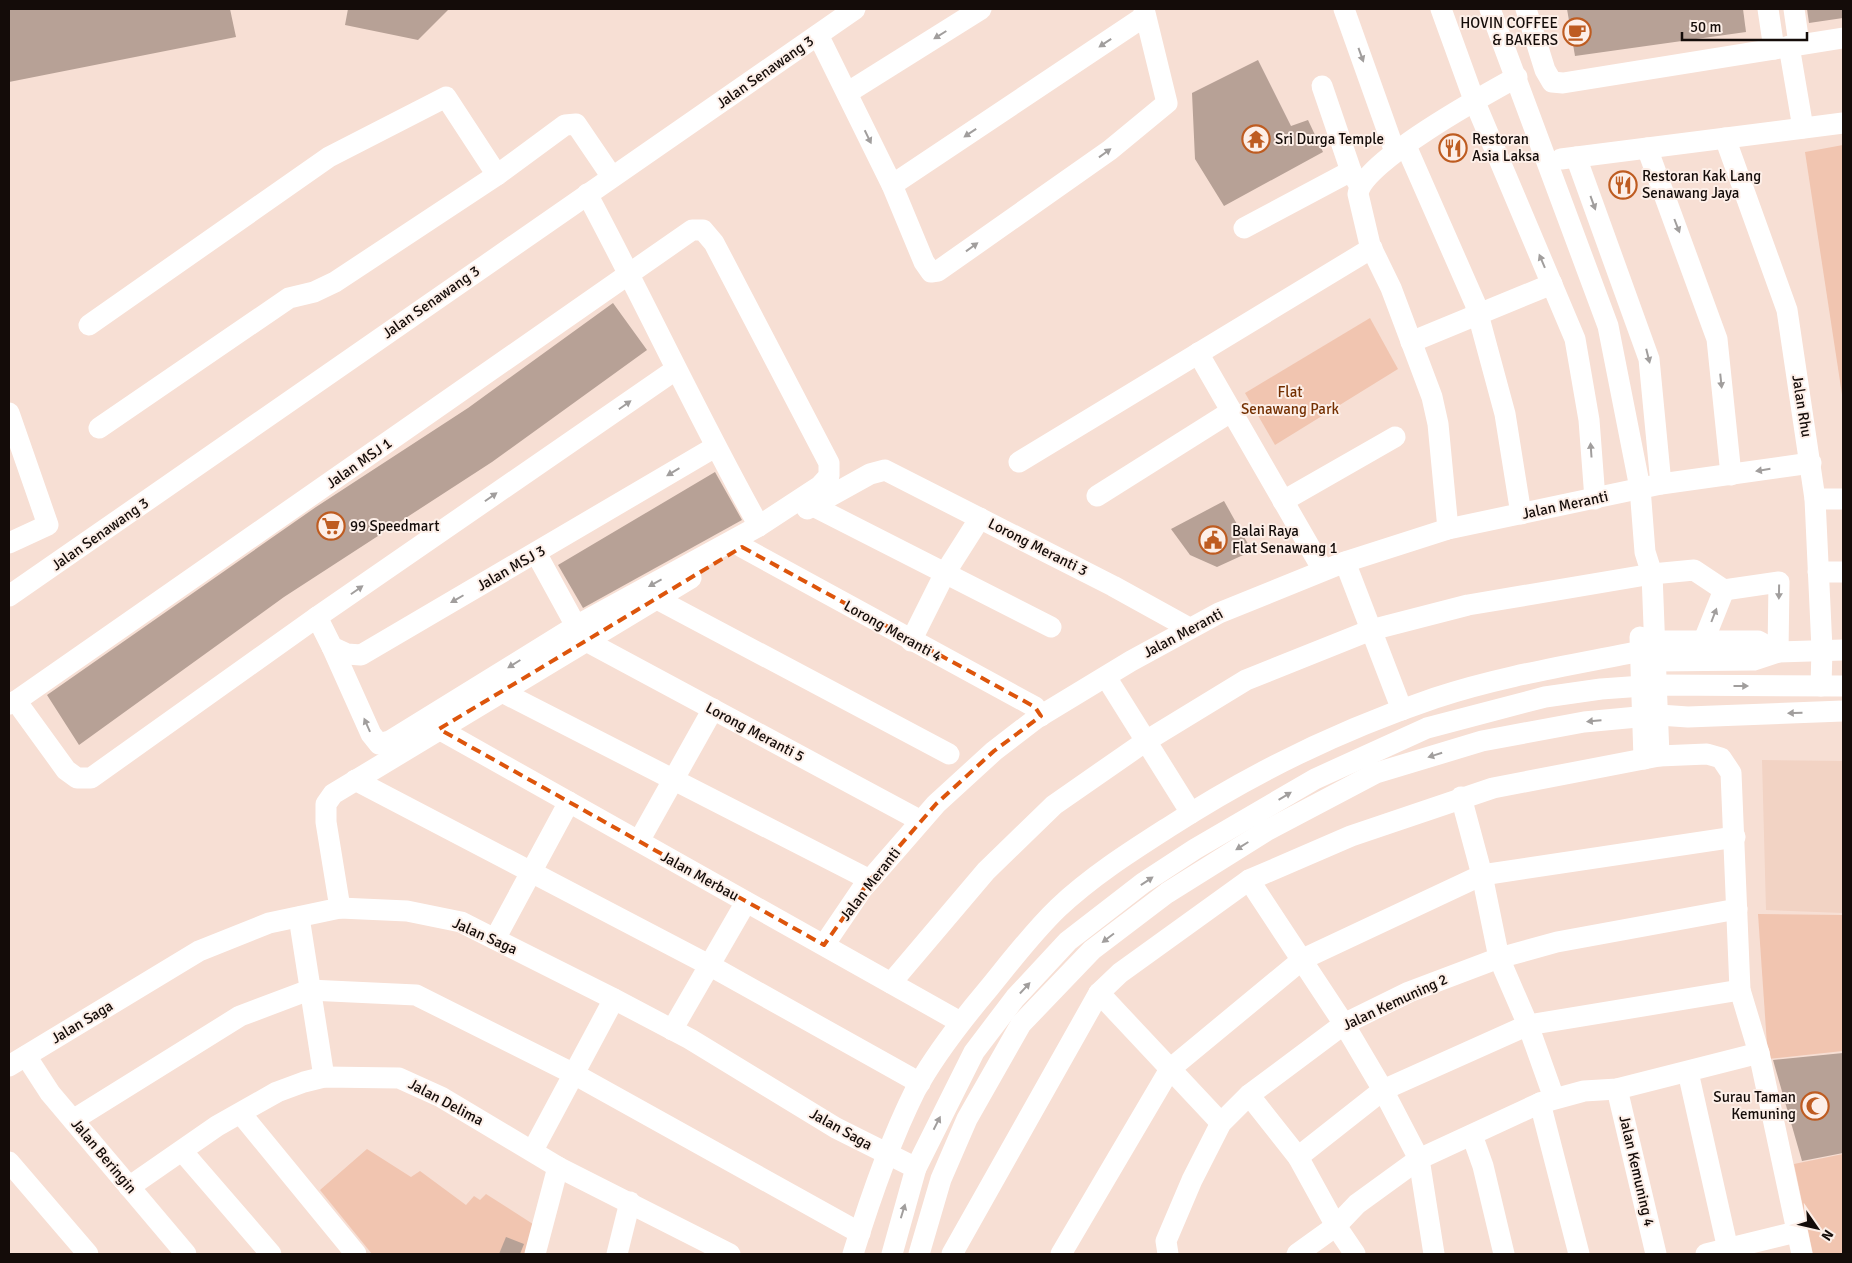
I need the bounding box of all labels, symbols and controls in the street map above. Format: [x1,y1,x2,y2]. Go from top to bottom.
scale bar [1682,10,1807,42]
place label: HOVIN COFFEE & BAKERS [1460,14,1558,49]
cafe icon: HOVIN COFFEE & BAKERS [1562,17,1592,47]
text: 50 m [1690,18,1721,36]
one-way arrow [933,30,946,39]
street label: Jalan Senawang 3 [713,32,817,112]
one-way arrow [1098,38,1112,47]
one-way arrow [1358,47,1365,62]
temple icon: Sri Durga Temple [1241,124,1271,154]
one-way arrow [963,128,976,138]
one-way arrow [864,130,872,144]
place label: Sri Durga Temple [1275,130,1384,148]
place label: Restoran Asia Laksa [1472,130,1540,165]
restaurant icon: Restoran Asia Laksa [1438,133,1468,163]
one-way arrow [1098,148,1112,158]
place label: Restoran Kak Lang Senawang Jaya [1642,167,1761,202]
restaurant icon: Restoran Kak Lang Senawang Jaya [1608,170,1638,200]
one-way arrow [1589,196,1597,211]
one-way arrow [1673,219,1681,234]
one-way arrow [965,242,979,252]
one-way arrow [1538,254,1546,268]
street label: Jalan Senawang 3 [379,262,483,342]
one-way arrow [1644,348,1652,363]
one-way arrow [1718,374,1726,390]
street label: Jalan Rhu [1788,374,1816,438]
park label: Flat Senawang Park [1241,383,1339,418]
one-way arrow [618,400,632,410]
street label: Jalan MSJ 1 [323,434,395,492]
one-way arrow [1587,442,1595,458]
one-way arrow [666,467,679,476]
one-way arrow [1754,467,1770,475]
street label: Jalan Meranti [1520,487,1610,523]
one-way arrow [484,492,498,502]
street label: Jalan Senawang 3 [48,494,152,574]
supermarket icon: 99 Speedmart [316,511,346,541]
street label: Lorong Meranti 3 [985,514,1091,580]
place label: 99 Speedmart [350,517,439,535]
place label: Balai Raya Flat Senawang 1 [1232,522,1338,557]
public building icon: Balai Raya Flat Senawang 1 [1198,525,1228,555]
street label: Jalan MSJ 3 [474,541,548,595]
one-way arrow [648,578,661,587]
one-way arrow [1775,584,1783,600]
one-way arrow [350,585,364,595]
one-way arrow [451,594,464,603]
street label: Lorong Meranti 4 [841,597,945,665]
street label: Jalan Meranti [1140,604,1226,662]
one-way arrow [1710,607,1718,622]
one-way arrow [508,660,521,669]
one-way arrow [1733,682,1749,690]
street label: Lorong Meranti 5 [703,698,807,766]
one-way arrow [1786,709,1802,717]
one-way arrow [1586,717,1602,725]
one-way arrow [363,718,371,732]
one-way arrow [1428,751,1443,759]
one-way arrow [1279,792,1292,801]
one-way arrow [1235,842,1248,851]
street label: Jalan Meranti [836,844,904,924]
street label: Jalan Merbau [658,847,742,905]
one-way arrow [1140,876,1153,886]
street label: Jalan Saga [450,914,520,958]
one-way arrow [1101,933,1115,943]
street label: Jalan Kemuning 2 [1340,970,1450,1034]
one-way arrow [1019,982,1031,994]
street label: Jalan Saga [48,997,116,1047]
street label: Jalan Delima [405,1075,487,1129]
place label: Surau Taman Kemuning [1713,1088,1796,1123]
mosque icon: Surau Taman Kemuning [1800,1091,1830,1121]
street label: Jalan Saga [807,1104,875,1154]
street label: Jalan Kemuning 4 [1615,1114,1659,1228]
street label: Jalan Beringin [67,1115,141,1197]
one-way arrow [933,1116,941,1130]
one-way arrow [900,1203,908,1218]
north arrow [1792,1203,1842,1253]
text: N [1818,1226,1837,1244]

